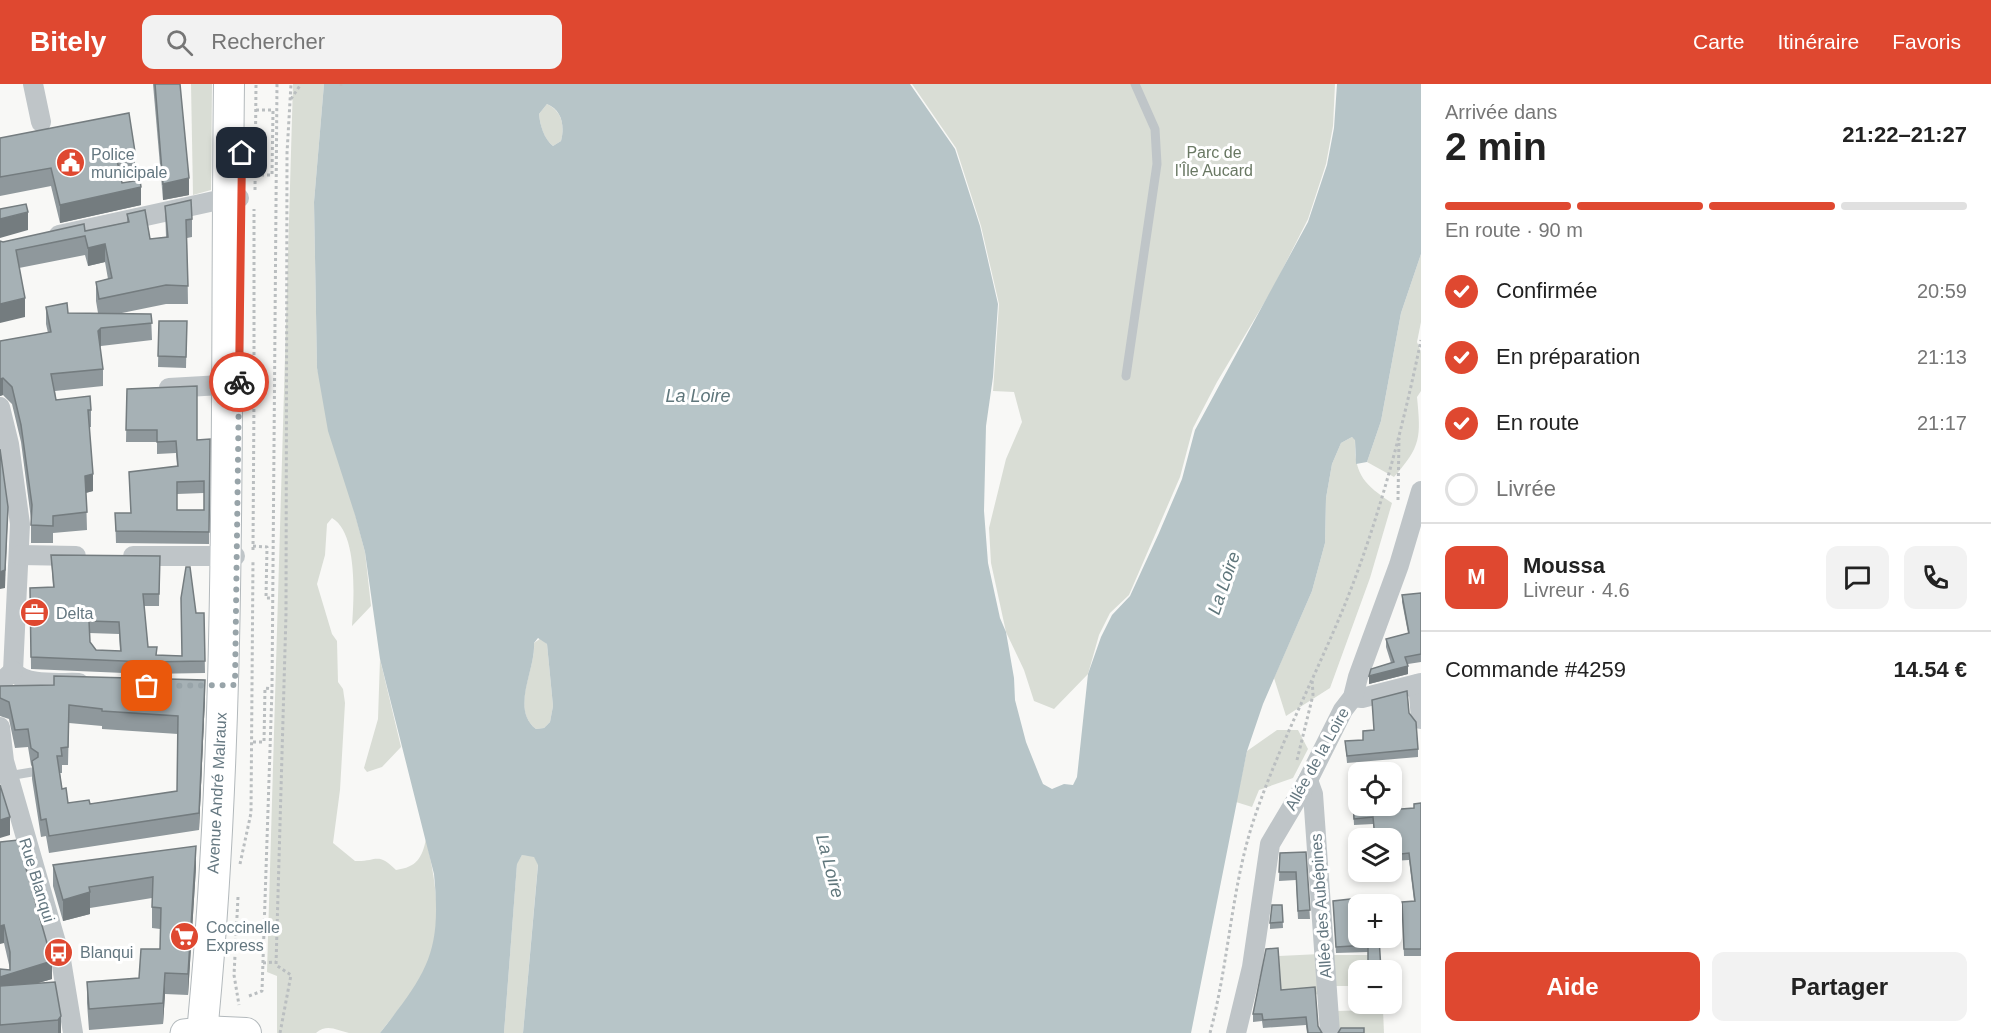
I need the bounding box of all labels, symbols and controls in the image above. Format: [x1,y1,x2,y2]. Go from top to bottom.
search box [142,15,562,69]
text: Bitely [30,26,106,57]
icon: search [163,26,196,59]
text: Rechercher [211,29,325,54]
text: Carte [1693,30,1744,53]
text: Itinéraire [1777,30,1859,53]
text: Favoris [1892,30,1961,53]
text: Arrivée dans [1445,101,1557,123]
text: 21:22–21:27 [1842,122,1967,147]
text: 2 min [1445,125,1547,168]
pin [216,127,267,178]
icon: home [225,136,258,169]
park label: Parc de l'Île Aucard [1175,144,1253,179]
place label: Police municipale [91,146,168,181]
public building icon: Police municipale [54,147,86,179]
text: En route · 90 m [1445,219,1583,241]
icon: check [1445,275,1478,308]
text: Confirmée [1496,278,1597,303]
text: 20:59 [1917,280,1967,302]
icon: check [1445,341,1478,374]
text: En préparation [1496,344,1640,369]
text: 21:13 [1917,346,1967,368]
courier [209,352,269,412]
icon: bike [223,366,256,399]
water label: La Loire [665,386,731,406]
icon: check [1445,407,1478,440]
text: En route [1496,410,1579,435]
text: 21:17 [1917,412,1967,434]
text: Livrée [1496,476,1556,501]
button: chat [1826,546,1889,609]
button: phone [1904,546,1967,609]
water label: La Loire [1204,549,1244,617]
text: Moussa [1523,553,1605,578]
text: M [1467,564,1486,589]
text: Livreur · 4.6 [1523,579,1630,601]
office icon: Delta [19,597,51,629]
place label: Delta [56,605,93,622]
text: Commande #4259 [1445,657,1626,682]
text: 14.54 € [1894,657,1967,682]
pin [121,660,172,711]
icon: bag [130,669,163,702]
street label: Allée de la Loire [1282,705,1352,813]
street label: Avenue André Malraux [204,712,230,874]
map controls [1348,762,1402,1014]
button: locate [1348,762,1402,816]
button: layers [1348,828,1402,882]
water label: La Loire [812,832,848,900]
street label: Allée des Aubépines [1307,833,1335,979]
street label: Rue Blanqui [16,836,58,924]
button: + [1348,894,1402,948]
place label: Coccinelle Express [206,919,280,954]
supermarket icon: Coccinelle Express [169,920,201,952]
bus stop icon: Blanqui [43,936,75,968]
place label: Blanqui [80,944,133,961]
button: Aide [1445,952,1700,1021]
button: Partager [1712,952,1967,1021]
button: − [1348,960,1402,1014]

